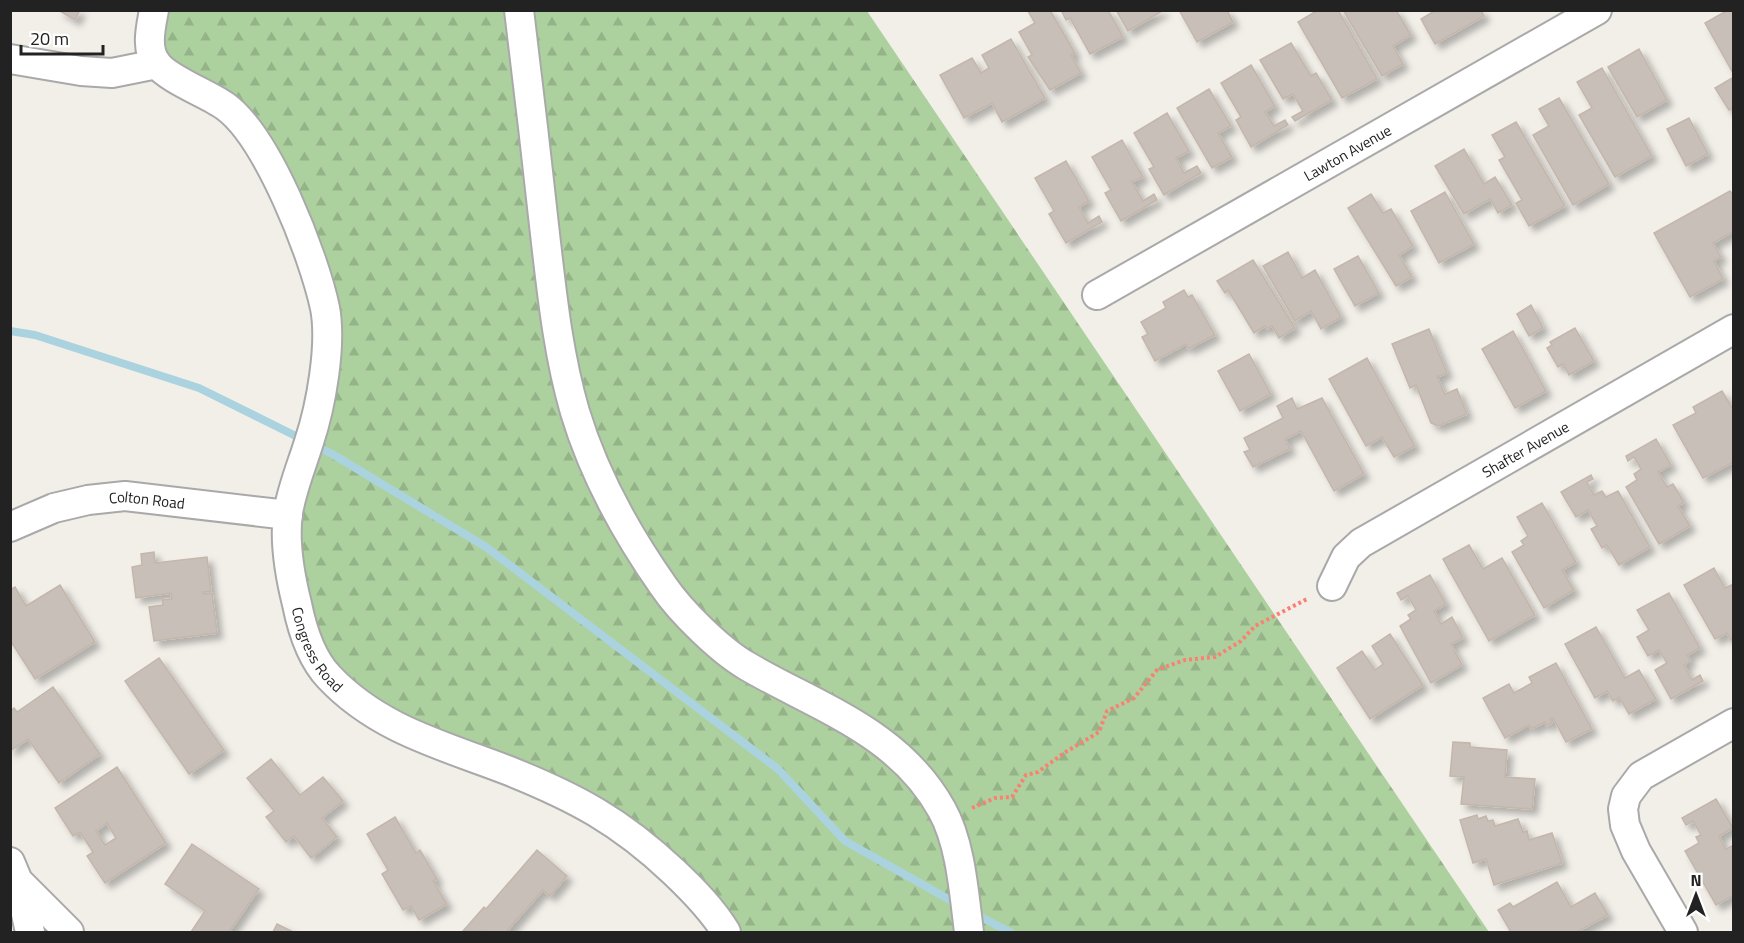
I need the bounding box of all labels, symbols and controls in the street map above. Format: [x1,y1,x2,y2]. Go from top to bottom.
scale bar [21,18,104,56]
text: 20 m [30,25,69,52]
street label: Lawton Avenue [1299,118,1395,187]
street label: Shafter Avenue [1477,415,1573,483]
street label: Colton Road [108,485,186,514]
street label: Congress Road [286,605,349,697]
north arrow [1666,865,1726,925]
text: N [1690,868,1702,892]

